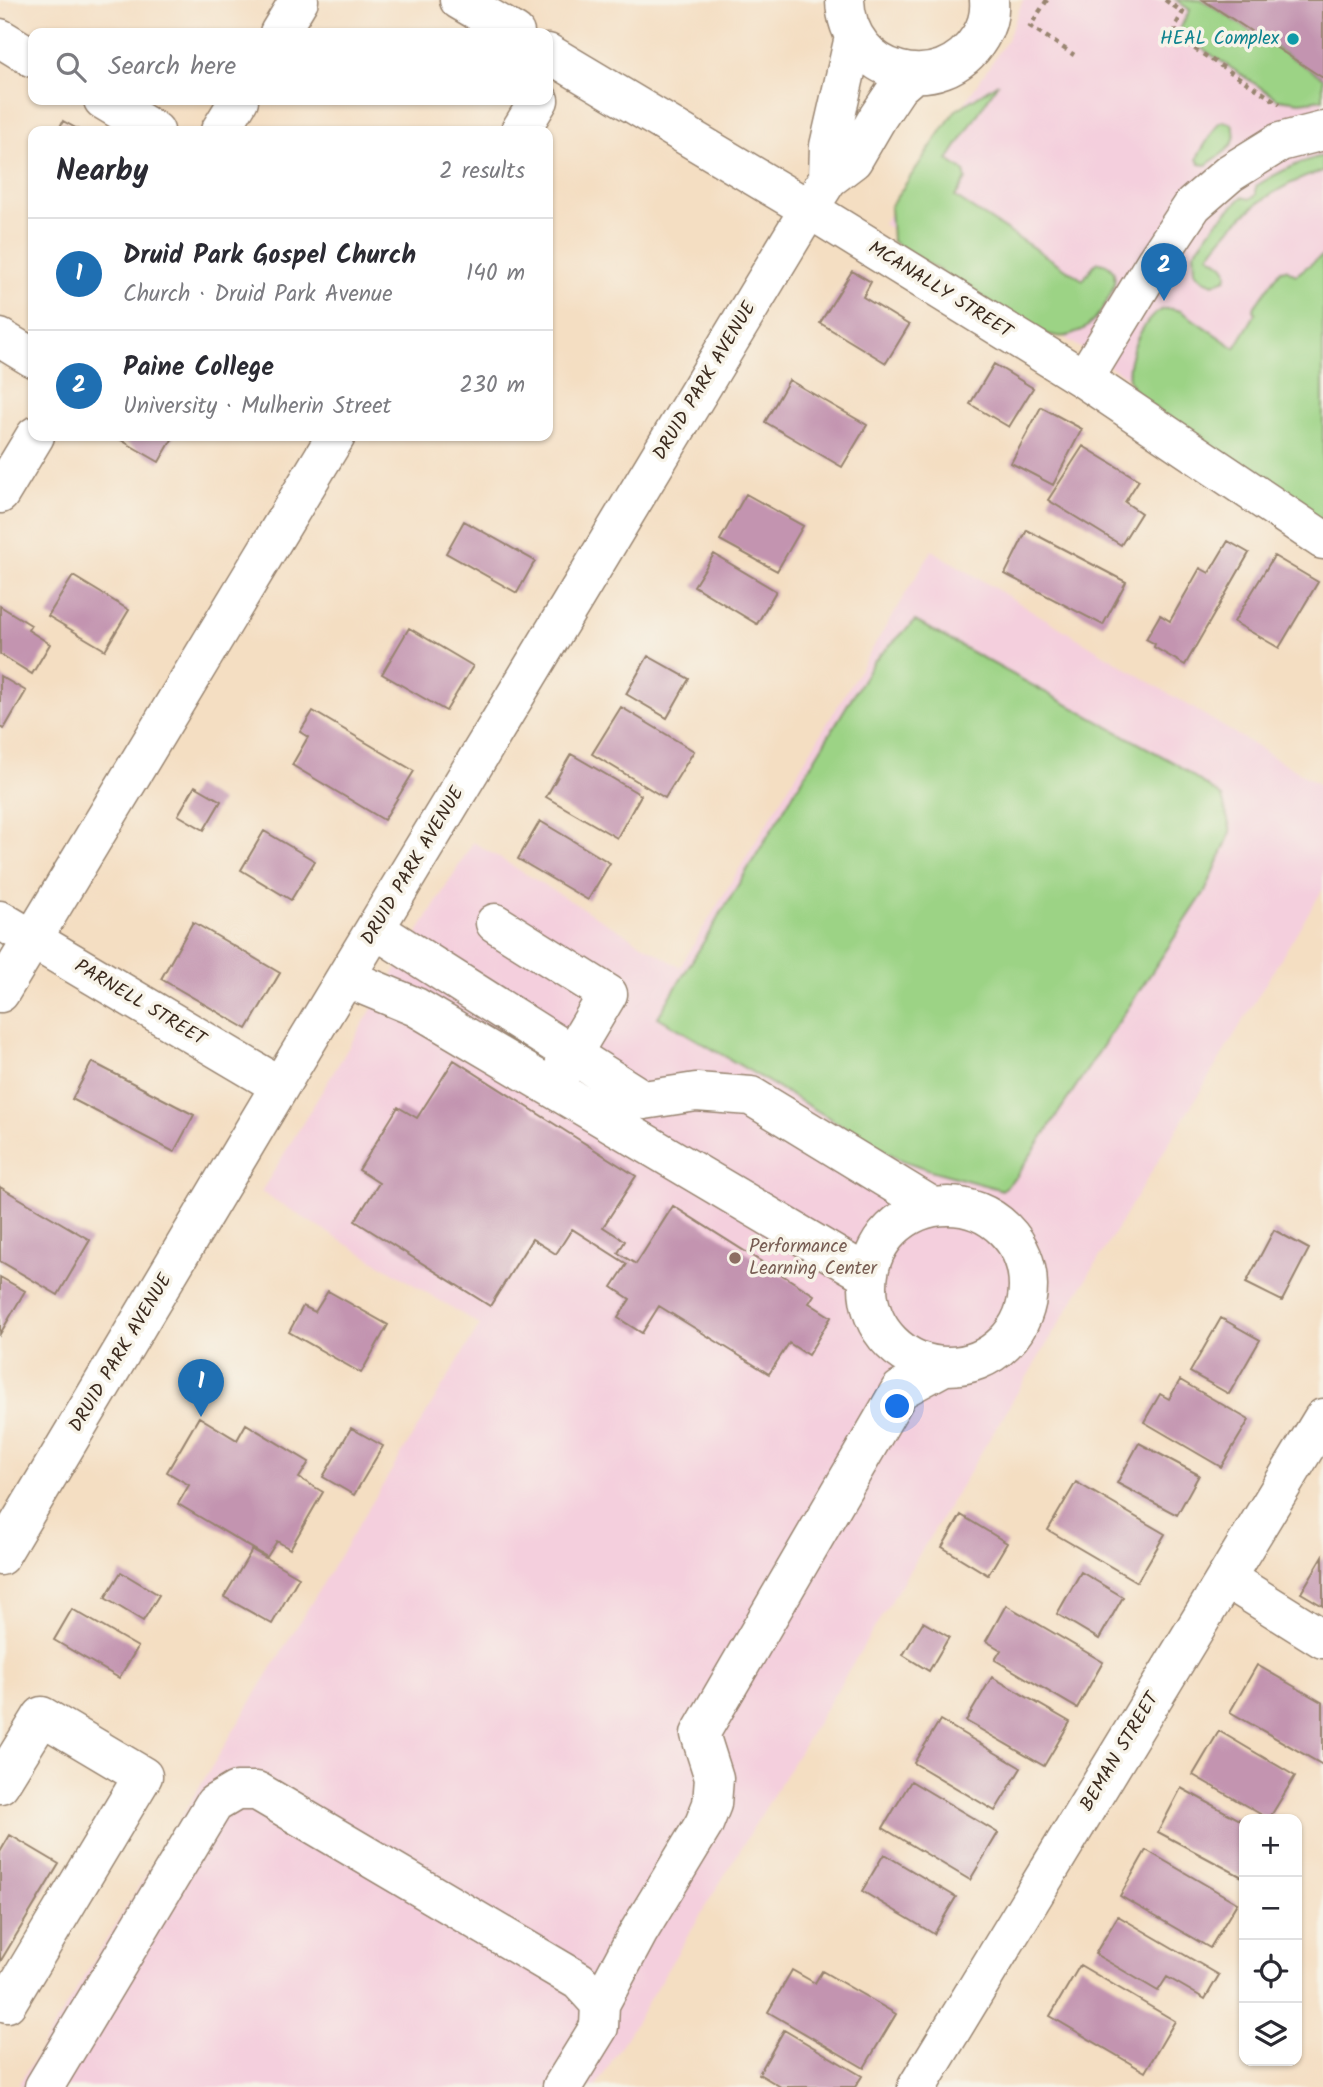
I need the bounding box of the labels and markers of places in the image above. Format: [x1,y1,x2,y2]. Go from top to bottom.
place label: HEAL Complex [1160,24,1280,54]
marker: HEAL Complex [1285,31,1301,47]
pin: 2 [1141,243,1187,301]
place label: Performance Learning Center [749,1232,879,1284]
marker: Performance Learning Center [727,1250,743,1266]
pin: 1 [178,1359,224,1417]

